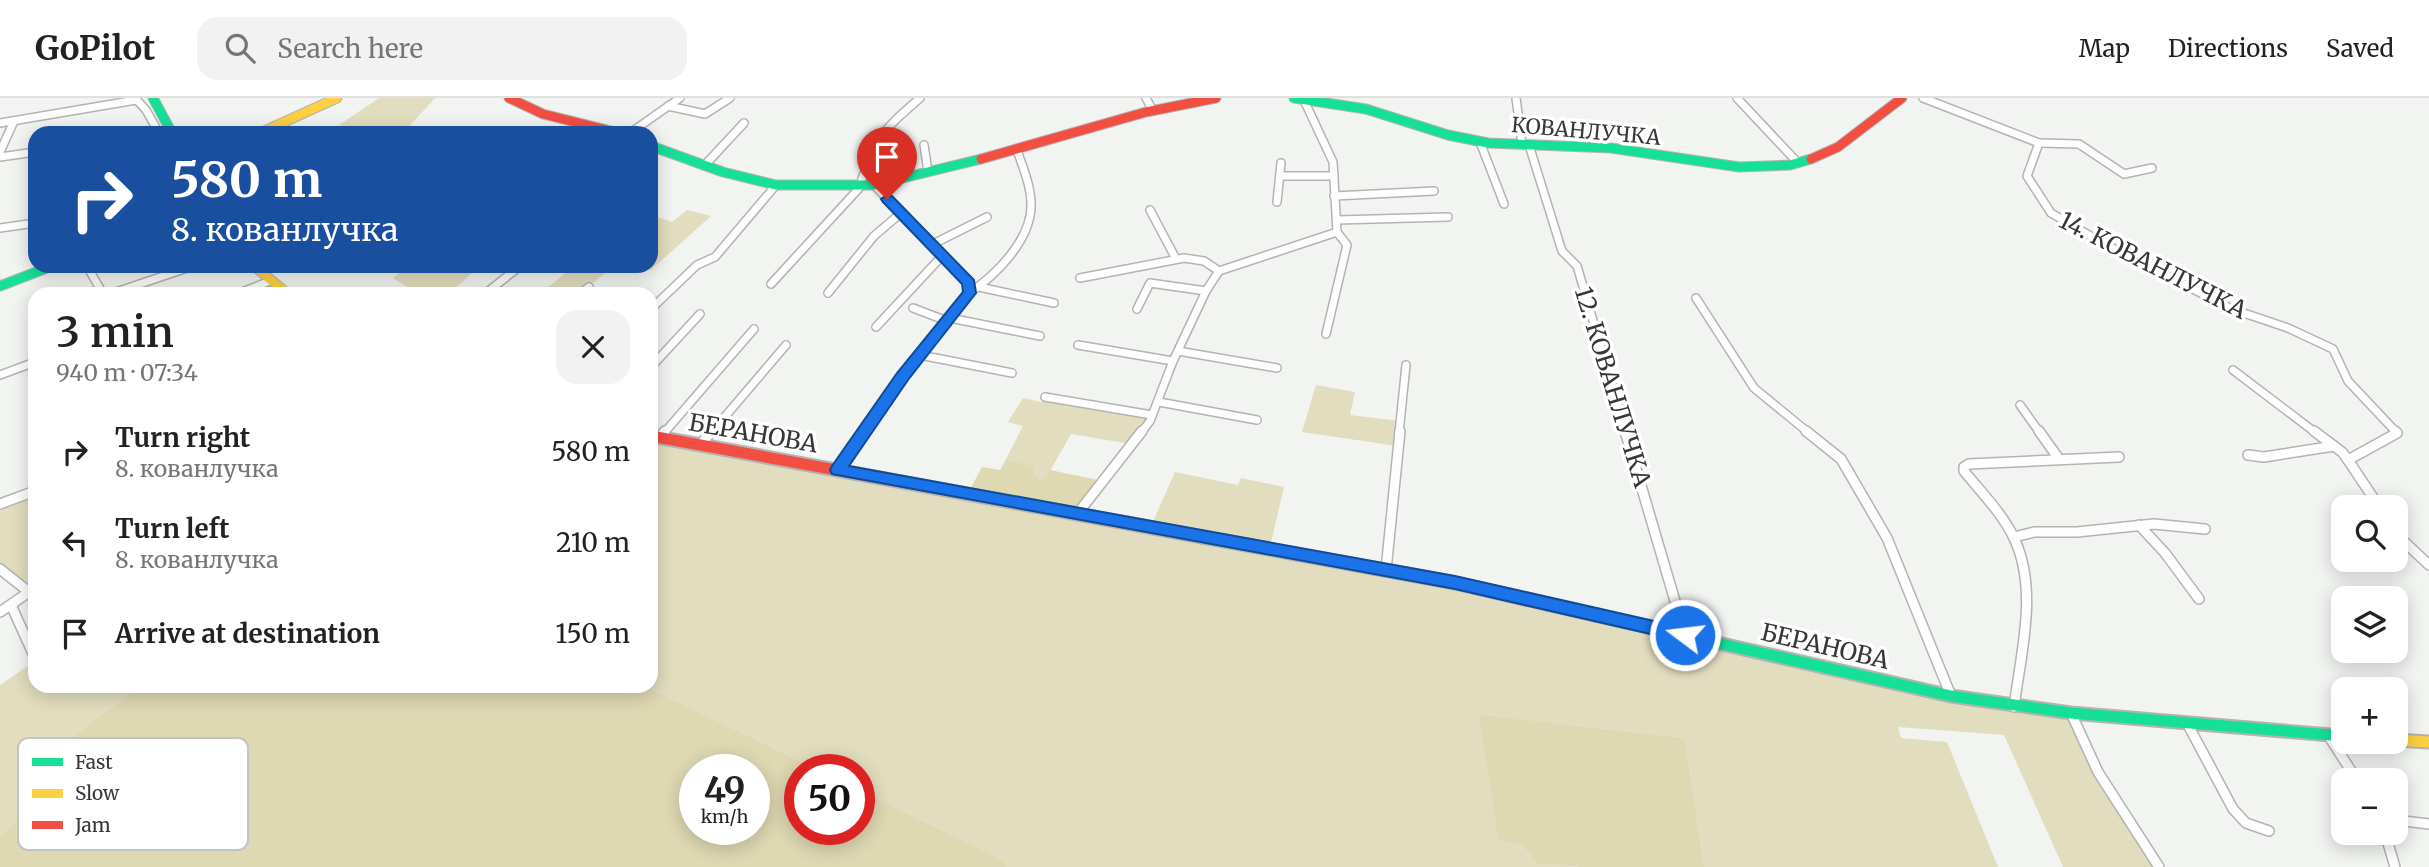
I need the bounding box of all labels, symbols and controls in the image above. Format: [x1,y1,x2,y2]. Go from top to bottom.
search box [197,17,687,80]
text: GoPilot [35,28,155,69]
icon: search [221,29,259,67]
text: Search here [277,32,423,65]
text: Map [2079,33,2130,64]
text: Directions [2168,33,2288,64]
text: Saved [2326,33,2394,64]
street label: КОВАНЛУЧКА [1510,111,1662,151]
pin [857,127,917,199]
icon: arrive [868,138,906,176]
text: 580 m [171,149,322,210]
icon: right [56,154,147,245]
street label: 14. КОВАНЛУЧКА [2054,204,2253,326]
text: 8. кованлучка [171,210,398,250]
street label: 12. КОВАНЛУЧКА [1568,283,1659,492]
text: 3 min [56,306,174,358]
button: close [556,310,630,384]
text: 940 m · 07:34 [56,358,198,387]
street label: БЕРАНОВА [686,406,821,460]
text: Turn right [115,421,250,454]
icon: right [56,433,94,471]
text: 580 m [551,435,630,468]
text: 8. кованлучка [115,454,278,483]
map controls [2331,495,2408,845]
button: search [2331,495,2408,572]
text: Turn left [115,512,229,545]
icon: left [56,524,94,562]
text: 210 m [556,526,630,559]
text: 8. кованлучка [115,545,278,574]
button: layers [2331,586,2408,663]
position arrow [1648,598,1722,672]
icon: arrive [56,615,94,653]
street label: БЕРАНОВА [1758,616,1893,676]
text: Arrive at destination [115,617,380,650]
text: 150 m [556,617,630,650]
button: + [2331,677,2408,754]
legend [18,738,248,850]
text: Fast [75,750,113,774]
speed limit sign: 50 [784,754,875,845]
text: 49 [704,768,745,812]
button: − [2331,768,2408,845]
text: Slow [75,781,120,805]
text: km/h [701,805,748,828]
text: Jam [74,813,111,837]

